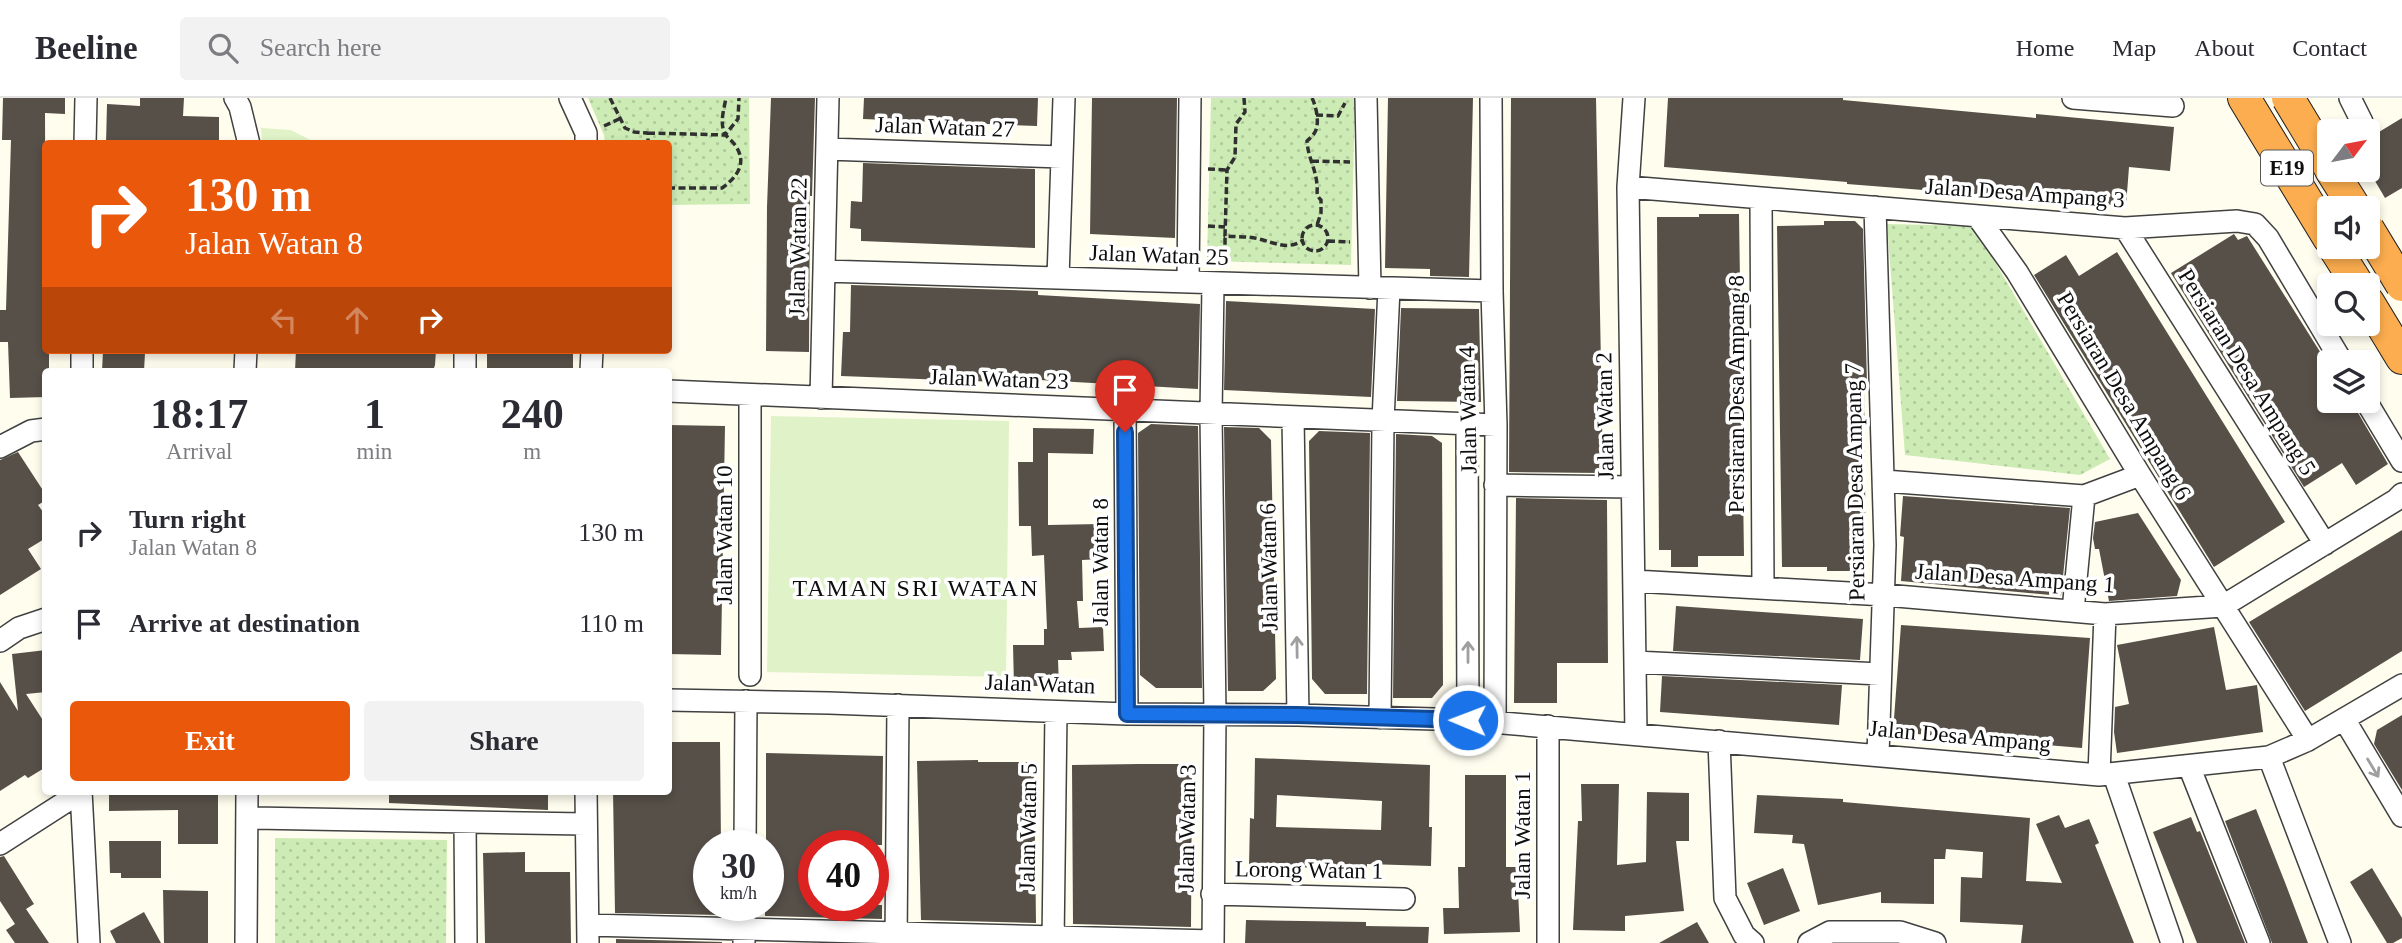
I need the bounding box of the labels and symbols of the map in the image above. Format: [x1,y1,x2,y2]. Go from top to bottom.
street label: Jalan Watan 27 [875,112,1015,142]
north arrow [2317,119,2380,182]
road number: E19 [2261,150,2313,186]
street label: Jalan Desa Ampang 3 [1924,174,2126,212]
street label: Jalan Watan 22 [784,177,812,317]
street label: Jalan Watan 25 [1089,240,1229,270]
street label: Persiaran Desa Ampang 5 [2173,264,2321,480]
street label: Persiaran Desa Ampang 8 [1724,275,1749,513]
street label: Persiaran Desa Ampang 6 [2052,287,2196,505]
street label: Jalan Watan 4 [1454,345,1482,474]
street label: Jalan Watan 2 [1591,352,1619,480]
pin [1095,360,1155,432]
street label: Persiaran Desa Ampang 7 [1840,363,1870,601]
street label: Jalan Watan 23 [929,364,1069,394]
street label: Jalan Watan 10 [712,465,737,605]
street label: Jalan Watan 8 [1088,498,1113,626]
street label: Jalan Watan 6 [1255,503,1283,631]
street label: Jalan Desa Ampang 1 [1914,559,2116,597]
district label: TAMAN SRI WATAN [792,575,1040,601]
one-way arrow [1290,636,1304,659]
one-way arrow [1461,641,1475,664]
street label: Jalan Watan [984,670,1096,698]
position arrow [1431,683,1505,757]
street label: Jalan Desa Ampang [1868,716,2053,756]
one-way arrow [2366,757,2380,777]
street label: Jalan Watan 5 [1014,763,1042,891]
street label: Jalan Watan 3 [1173,764,1201,892]
street label: Jalan Watan 1 [1510,771,1535,899]
speed limit sign: 40 [798,830,889,921]
street label: Lorong Watan 1 [1235,856,1383,884]

